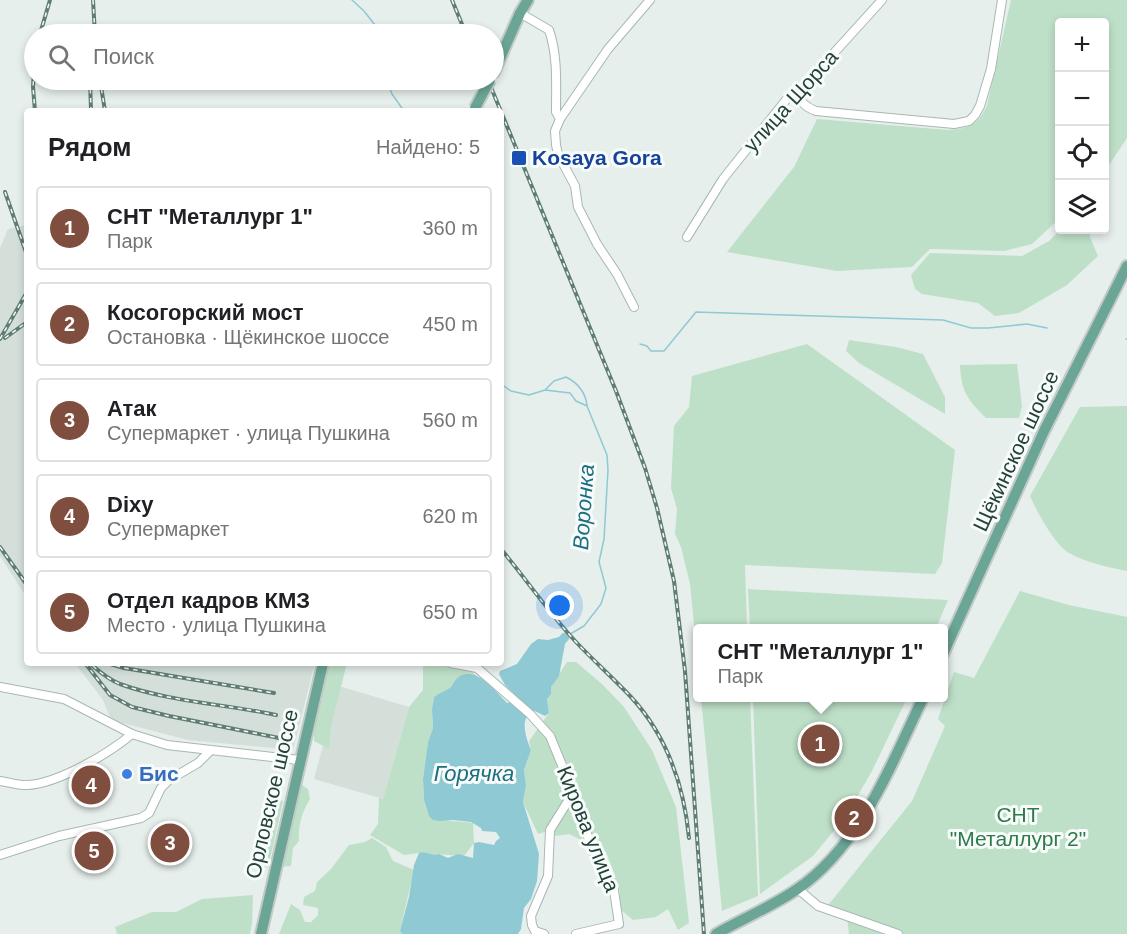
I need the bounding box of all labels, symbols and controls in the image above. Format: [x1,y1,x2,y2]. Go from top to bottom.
map controls [1055,18,1109,234]
button: + [1055,18,1109,72]
search box [24,24,504,90]
icon: search [45,41,78,74]
text: Поиск [93,44,154,69]
street label: улица Щорса [739,45,842,156]
button: − [1055,72,1109,126]
button: locate [1055,126,1109,180]
text: Рядом [48,132,131,162]
text: Найдено: 5 [376,136,480,158]
place label: Kosaya Gora [532,146,662,169]
marker: Kosaya Gora [510,149,528,167]
button: layers [1055,180,1109,234]
text: СНТ "Металлург 1" [107,204,313,229]
text: 1 [64,217,75,239]
text: 360 m [422,217,478,239]
text: Парк [107,230,152,252]
text: Косогорский мост [107,300,304,325]
text: 2 [64,313,75,335]
text: 450 m [422,313,478,335]
text: Остановка · Щёкинское шоссе [107,326,389,348]
street label: Щёкинское шоссе [968,367,1063,535]
text: Атак [107,396,157,421]
text: 3 [64,409,75,431]
text: 560 m [422,409,478,431]
text: Супермаркет · улица Пушкина [107,422,390,444]
water label: Воронка [568,463,599,551]
text: Dixy [107,492,153,517]
text: 4 [64,505,75,527]
text: 620 m [422,505,478,527]
text: Супермаркет [107,518,229,540]
text: Отдел кадров КМЗ [107,588,310,613]
your location [545,591,574,620]
text: 5 [64,601,75,623]
text: 650 m [422,601,478,623]
text: Место · улица Пушкина [107,614,326,636]
popup [693,624,948,702]
text: СНТ "Металлург 1" [717,639,924,664]
text: Парк [717,665,763,687]
street label: Орловское шоссе [241,707,302,881]
pin: 1 [800,722,840,766]
water label: Горячка [434,761,514,786]
pin: 4 [72,762,110,808]
place label: Бис [139,762,179,785]
street label: Кирова улица [553,763,624,895]
marker: Бис [120,767,134,781]
pin: 2 [834,796,874,840]
park label: СНТ "Металлург 2" [950,803,1086,850]
pin: 3 [150,820,190,866]
pin: 5 [74,828,113,874]

